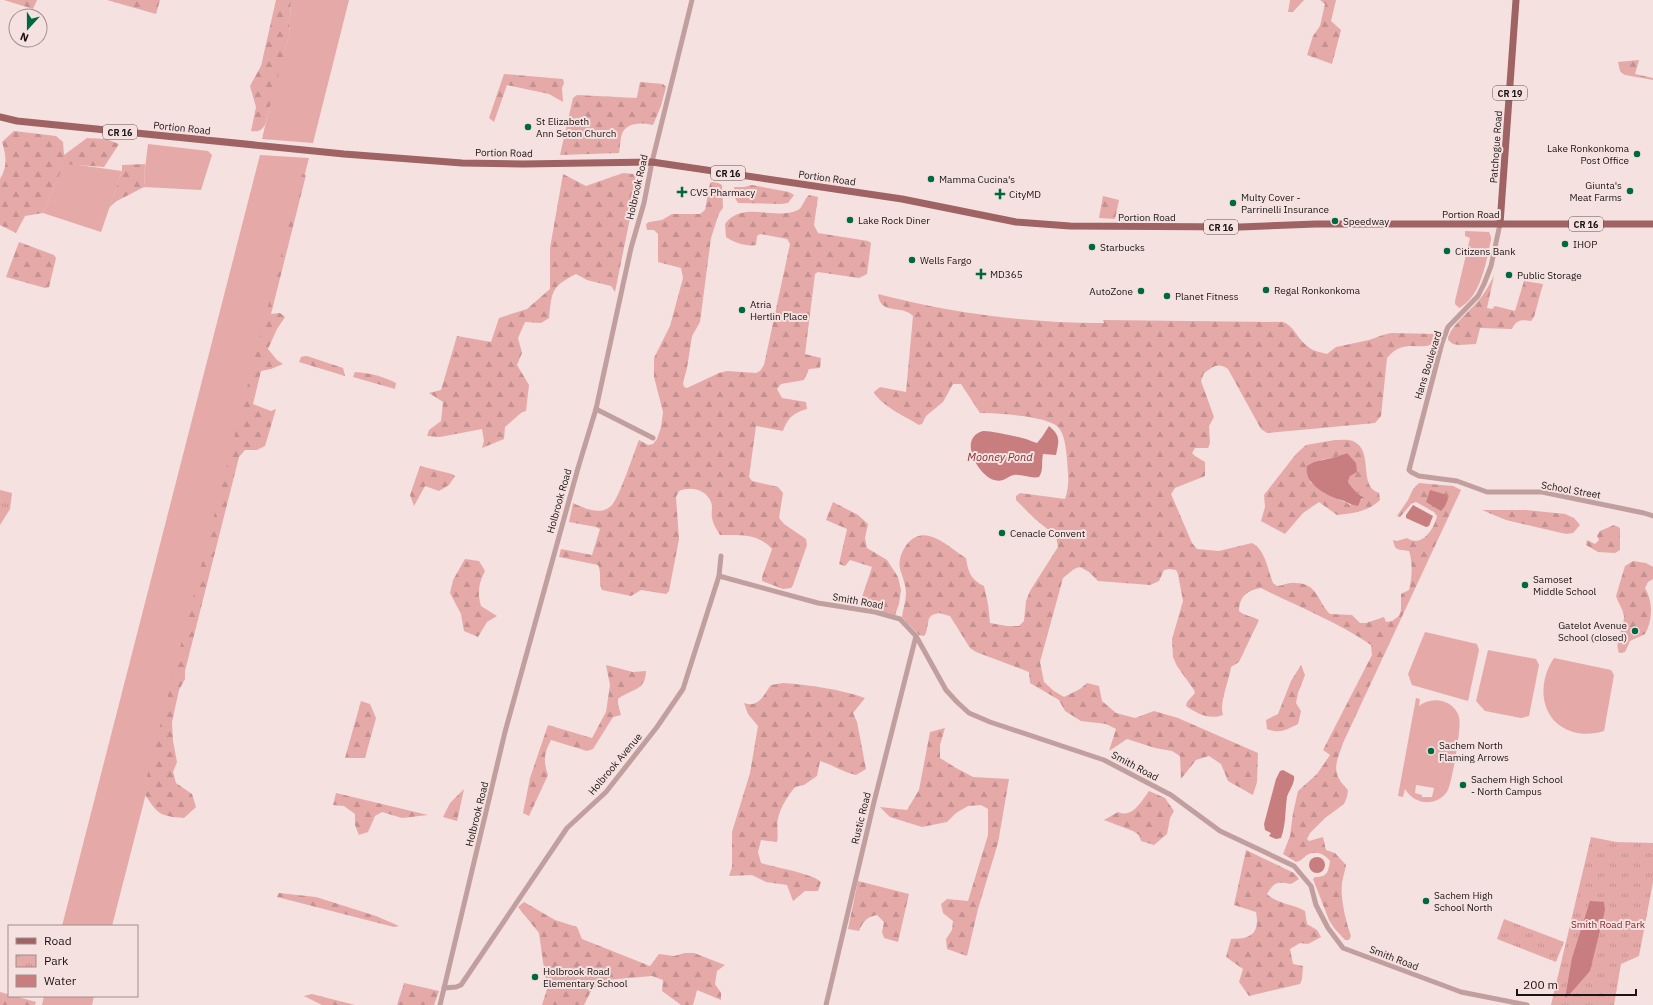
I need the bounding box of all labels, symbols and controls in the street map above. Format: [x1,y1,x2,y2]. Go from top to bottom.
north arrow [8,8,48,48]
text: N [18,29,31,45]
road number: CR 19 [1493,86,1527,100]
street label: Patchogue Road [1487,110,1505,184]
place label: St Elizabeth Ann Seton Church [536,115,616,140]
street label: Portion Road [153,119,211,137]
marker: St Elizabeth Ann Seton Church [523,122,533,132]
road number: CR 16 [103,125,137,139]
place label: Lake Ronkonkoma Post Office [1547,142,1630,167]
street label: Portion Road [475,146,533,160]
marker: Lake Ronkonkoma Post Office [1632,149,1642,159]
street label: Holbrook Road [623,153,651,221]
road number: CR 16 [711,166,745,180]
street label: Portion Road [797,168,857,188]
place label: Mamma Cucina's [939,173,1015,186]
marker: Mamma Cucina's [926,174,936,184]
place label: Giunta's Meat Farms [1569,179,1622,204]
place label: CVS Pharmacy [690,186,755,199]
marker: Giunta's Meat Farms [1625,186,1635,196]
marker: CVS Pharmacy [677,187,687,197]
marker: CityMD [994,188,1006,200]
place label: CityMD [1009,188,1041,201]
place label: Multy Cover - Parrinelli Insurance [1241,191,1329,216]
marker: Multy Cover - Parrinelli Insurance [1228,198,1238,208]
street label: Portion Road [1442,208,1500,221]
street label: Portion Road [1118,211,1176,224]
place label: Lake Rock Diner [858,214,930,227]
marker: Lake Rock Diner [845,215,855,225]
place label: Speedway [1343,215,1389,228]
marker: Speedway [1330,216,1340,226]
road number: CR 16 [1569,217,1603,231]
road number: CR 16 [1204,220,1238,234]
place label: IHOP [1573,238,1597,251]
marker: IHOP [1560,239,1570,249]
place label: Starbucks [1100,241,1145,254]
marker: Starbucks [1087,242,1097,252]
place label: Citizens Bank [1455,245,1516,258]
marker: Citizens Bank [1442,246,1452,256]
place label: Wells Fargo [920,254,972,267]
marker: Wells Fargo [907,255,917,265]
marker: MD365 [975,268,987,280]
place label: MD365 [990,268,1023,281]
place label: Public Storage [1517,269,1582,282]
marker: Public Storage [1504,270,1514,280]
place label: Regal Ronkonkoma [1274,284,1361,297]
place label: AutoZone [1089,285,1133,298]
marker: Regal Ronkonkoma [1261,285,1271,295]
marker: AutoZone [1136,286,1146,296]
place label: Planet Fitness [1175,290,1239,303]
marker: Planet Fitness [1162,291,1172,301]
place label: Atria Hertlin Place [750,298,808,323]
marker: Atria Hertlin Place [737,305,747,315]
street label: Hans Boulevard [1411,329,1445,401]
water label: Mooney Pond [967,450,1033,464]
street label: Holbrook Road [544,467,574,535]
street label: School Street [1540,478,1602,502]
place label: Cenacle Convent [1010,527,1086,540]
marker: Cenacle Convent [997,528,1007,538]
place label: Samoset Middle School [1533,573,1597,598]
marker: Samoset Middle School [1520,580,1530,590]
street label: Smith Road [831,590,885,612]
place label: Gatelot Avenue School (closed) [1558,619,1627,644]
marker: Gatelot Avenue School (closed) [1630,626,1640,636]
street label: Holbrook Avenue [585,730,645,798]
place label: Sachem North Flaming Arrows [1439,739,1509,764]
marker: Sachem North Flaming Arrows [1426,746,1436,756]
street label: Smith Road [1109,748,1161,784]
place label: Sachem High School - North Campus [1471,773,1563,798]
street label: Holbrook Road [463,780,491,848]
marker: Sachem High School - North Campus [1458,780,1468,790]
street label: Rustic Road [848,791,874,845]
place label: Sachem High School North [1434,889,1493,914]
marker: Sachem High School North [1421,896,1431,906]
park label: Smith Road Park [1571,918,1646,931]
legend [8,925,138,997]
text: Road [44,933,72,948]
street label: Smith Road [1368,943,1420,973]
text: Park [44,953,69,968]
place label: Holbrook Road Elementary School [543,965,628,990]
scale bar [1517,971,1636,997]
marker: Holbrook Road Elementary School [530,972,540,982]
text: Water [44,973,77,988]
text: 200 m [1523,977,1558,992]

